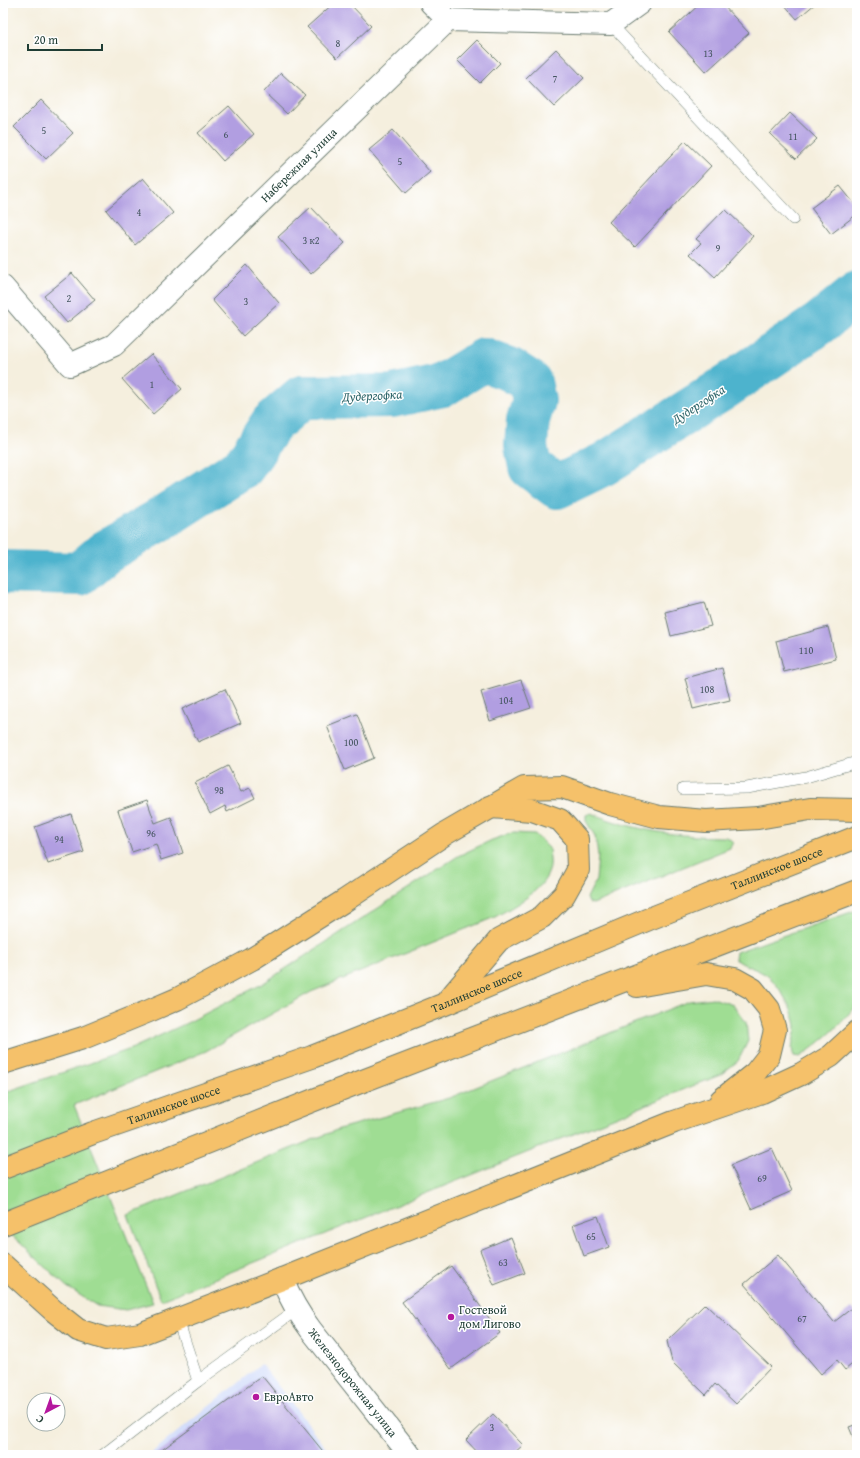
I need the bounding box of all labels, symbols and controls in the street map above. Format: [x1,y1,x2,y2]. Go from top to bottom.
scale bar [28,26,102,52]
text: 20 m [34,31,58,48]
house number: 8 [336,36,341,51]
house number: 13 [703,46,713,61]
house number: 7 [553,71,558,86]
house number: 5 [42,123,47,138]
street label: Набережная улица [257,124,341,206]
house number: 6 [224,127,229,142]
house number: 11 [788,129,798,144]
house number: 5 [398,154,403,169]
house number: 4 [137,205,142,220]
house number: 3 к2 [302,233,320,248]
house number: 9 [716,241,721,256]
house number: 2 [67,291,72,306]
house number: 3 [244,294,249,309]
house number: 1 [150,377,155,392]
water label: Дудергофка [667,380,729,429]
water label: Дудергофка [340,384,403,407]
house number: 110 [799,643,813,658]
house number: 108 [700,682,714,697]
house number: 104 [499,693,513,708]
house number: 100 [344,735,358,750]
house number: 98 [214,783,224,798]
house number: 96 [146,826,156,841]
house number: 94 [54,832,64,847]
street label: Таллинское шоссе [728,842,825,894]
street label: Таллинское шоссе [428,964,525,1017]
street label: Таллинское шоссе [125,1080,223,1129]
house number: 69 [757,1171,767,1186]
house number: 65 [586,1229,596,1244]
house number: 63 [498,1255,508,1270]
place label: Гостевой дом Лигово [459,1301,521,1332]
house number: 67 [797,1311,807,1326]
marker: Гостевой дом Лигово [446,1312,456,1322]
street label: Железнодорожная улица [304,1323,402,1441]
place label: ЕвроАвто [264,1388,314,1405]
north arrow [26,1392,66,1432]
marker: ЕвроАвто [251,1392,261,1402]
text: С [32,1411,47,1428]
house number: 3 [490,1420,495,1435]

